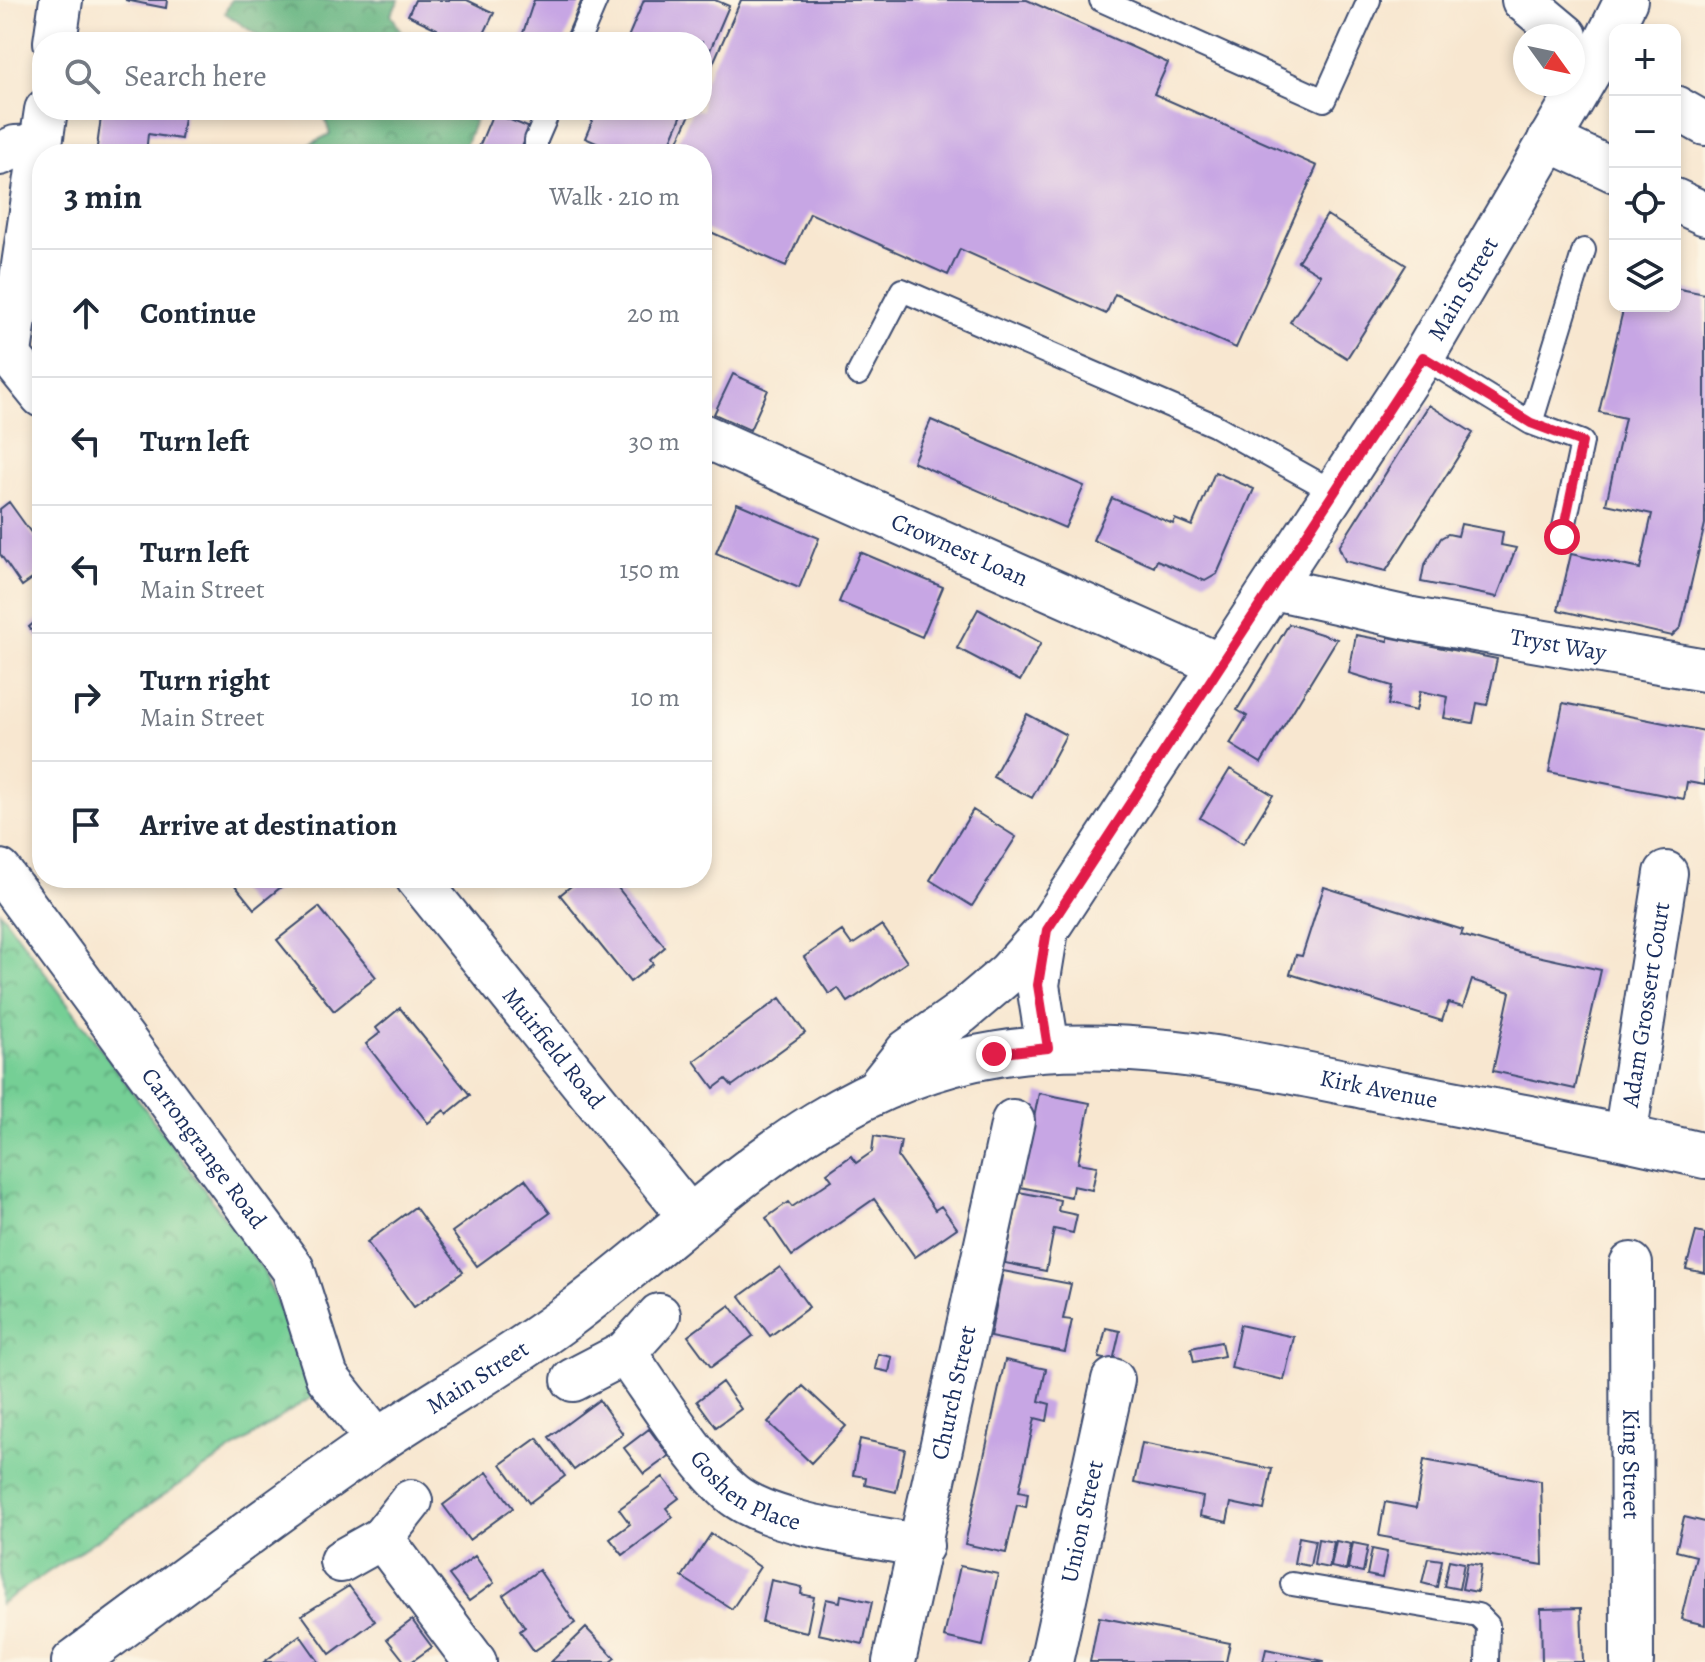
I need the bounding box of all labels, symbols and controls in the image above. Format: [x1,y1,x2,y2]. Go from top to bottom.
north arrow [1513,24,1585,96]
map controls [1609,24,1681,312]
button: + [1609,24,1681,96]
search box [32,32,712,120]
icon: search [60,54,104,98]
text: Search here [124,56,267,96]
button: − [1609,96,1681,168]
button: locate [1609,168,1681,240]
text: 3 min [64,173,142,220]
text: Walk · 210 m [549,179,680,214]
street label: Main Street [1420,231,1506,346]
button: layers [1609,240,1681,312]
icon: ahead [64,291,108,335]
text: Continue [140,293,256,333]
text: 20 m [627,296,680,331]
icon: left [64,419,108,463]
text: Turn left [140,421,249,461]
text: 30 m [629,424,680,459]
street label: Crownest Loan [886,505,1033,594]
route start [1544,519,1580,555]
text: Turn left [140,532,249,572]
icon: left [64,547,108,591]
text: 150 m [619,552,680,587]
text: Main Street [140,572,265,607]
street label: Tryst Way [1508,620,1609,669]
text: Turn right [140,660,270,700]
icon: right [64,675,108,719]
text: 10 m [630,680,680,715]
text: Main Street [140,700,265,735]
icon: arrive [64,803,108,847]
text: Arrive at destination [140,805,397,845]
street label: Adam Grossert Court [1614,900,1677,1111]
street label: Muirfield Road [495,980,612,1115]
route end [976,1036,1012,1072]
street label: Carrongrange Road [134,1061,274,1235]
street label: Kirk Avenue [1317,1062,1440,1116]
street label: Church Street [923,1322,984,1463]
street label: Main Street [420,1333,535,1421]
street label: King Street [1615,1409,1648,1520]
street label: Goshen Place [683,1443,804,1538]
street label: Union Street [1053,1457,1111,1586]

